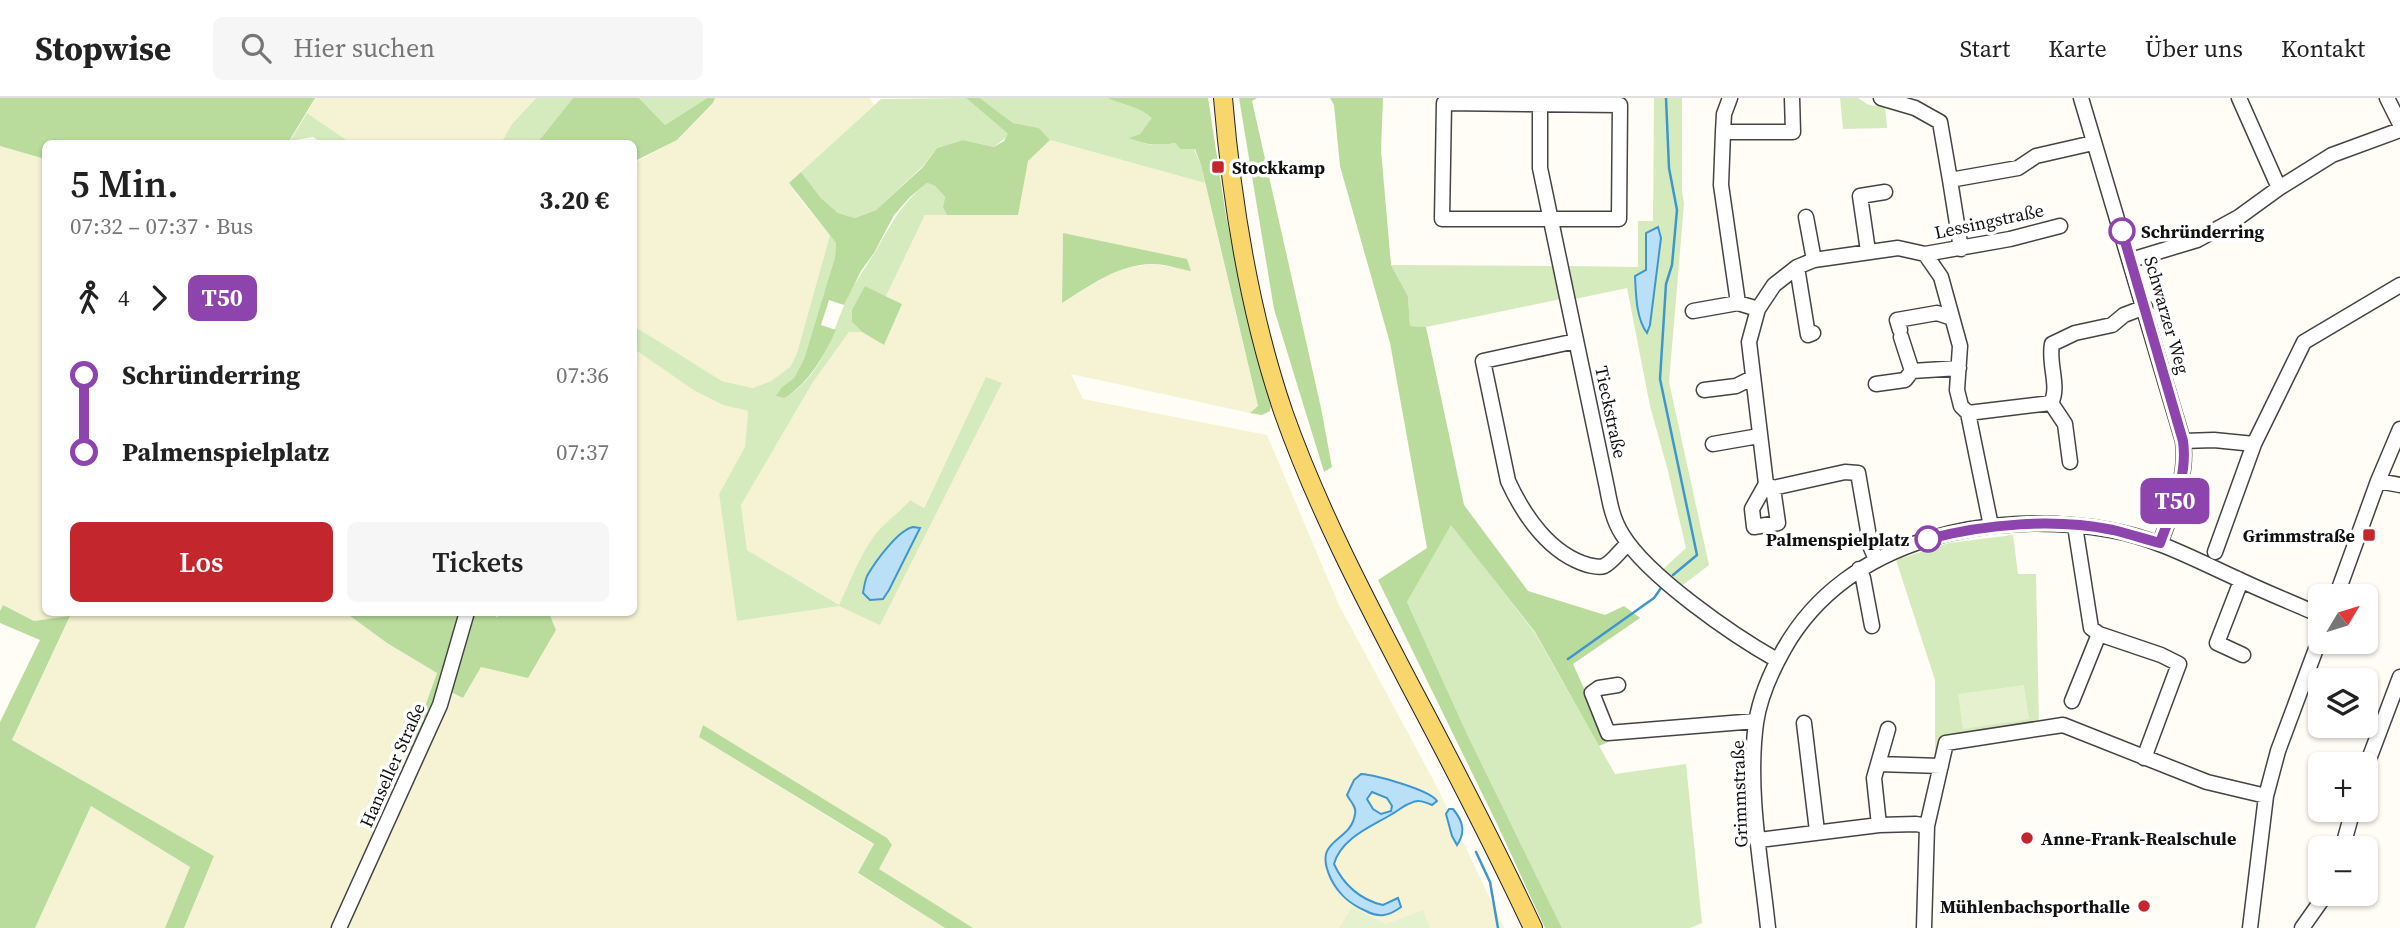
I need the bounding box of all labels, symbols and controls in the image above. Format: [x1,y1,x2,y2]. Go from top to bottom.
search box [213,17,703,80]
text: Stopwise [35,26,171,71]
icon: search [237,29,275,67]
text: Hier suchen [293,30,435,66]
text: Start [1960,32,2010,65]
text: Karte [2048,32,2107,65]
text: Über uns [2145,32,2243,65]
text: Kontakt [2281,32,2365,65]
place label: Stockkamp [1232,155,1325,180]
text: 5 Min. [70,158,179,210]
marker: Stockkamp [1210,159,1226,175]
text: 3.20 € [539,182,609,218]
street label: Lessingstraße [1932,197,2046,245]
text: 07:32 – 07:37 · Bus [70,210,253,242]
marker: Schründerring [2109,218,2135,244]
place label: Schründerring [2141,219,2265,244]
street label: Schwarzer Weg [2138,253,2196,377]
icon: walk [70,279,108,317]
icon: forward [140,279,178,317]
text: T50 [202,281,243,314]
text: 4 [118,282,130,314]
text: Schründerring [122,357,300,393]
text: 07:36 [556,359,609,391]
street label: Tieckstraße [1589,364,1633,460]
text: Palmenspielplatz [122,434,329,470]
text: 07:37 [556,436,609,468]
line badge: T50 [2135,478,2215,524]
text: T50 [2154,484,2196,517]
button: Los [70,522,333,602]
button: Tickets [347,522,609,602]
place label: Grimmstraße [2243,523,2355,548]
marker: Palmenspielplatz [1915,526,1941,552]
place label: Palmenspielplatz [1766,527,1910,552]
marker: Grimmstraße [2361,527,2377,543]
north arrow [2308,584,2378,654]
map controls [2308,584,2378,906]
button: layers [2308,668,2378,738]
street label: Hanseller Straße [353,699,431,831]
street label: Grimmstraße [1725,740,1753,848]
button: + [2308,752,2378,822]
place label: Anne-Frank-Realschule [2041,826,2236,851]
marker: Anne-Frank-Realschule [2019,830,2035,846]
button: − [2308,836,2378,906]
place label: Mühlenbachsporthalle [1940,894,2130,919]
marker: Mühlenbachsporthalle [2136,898,2152,914]

